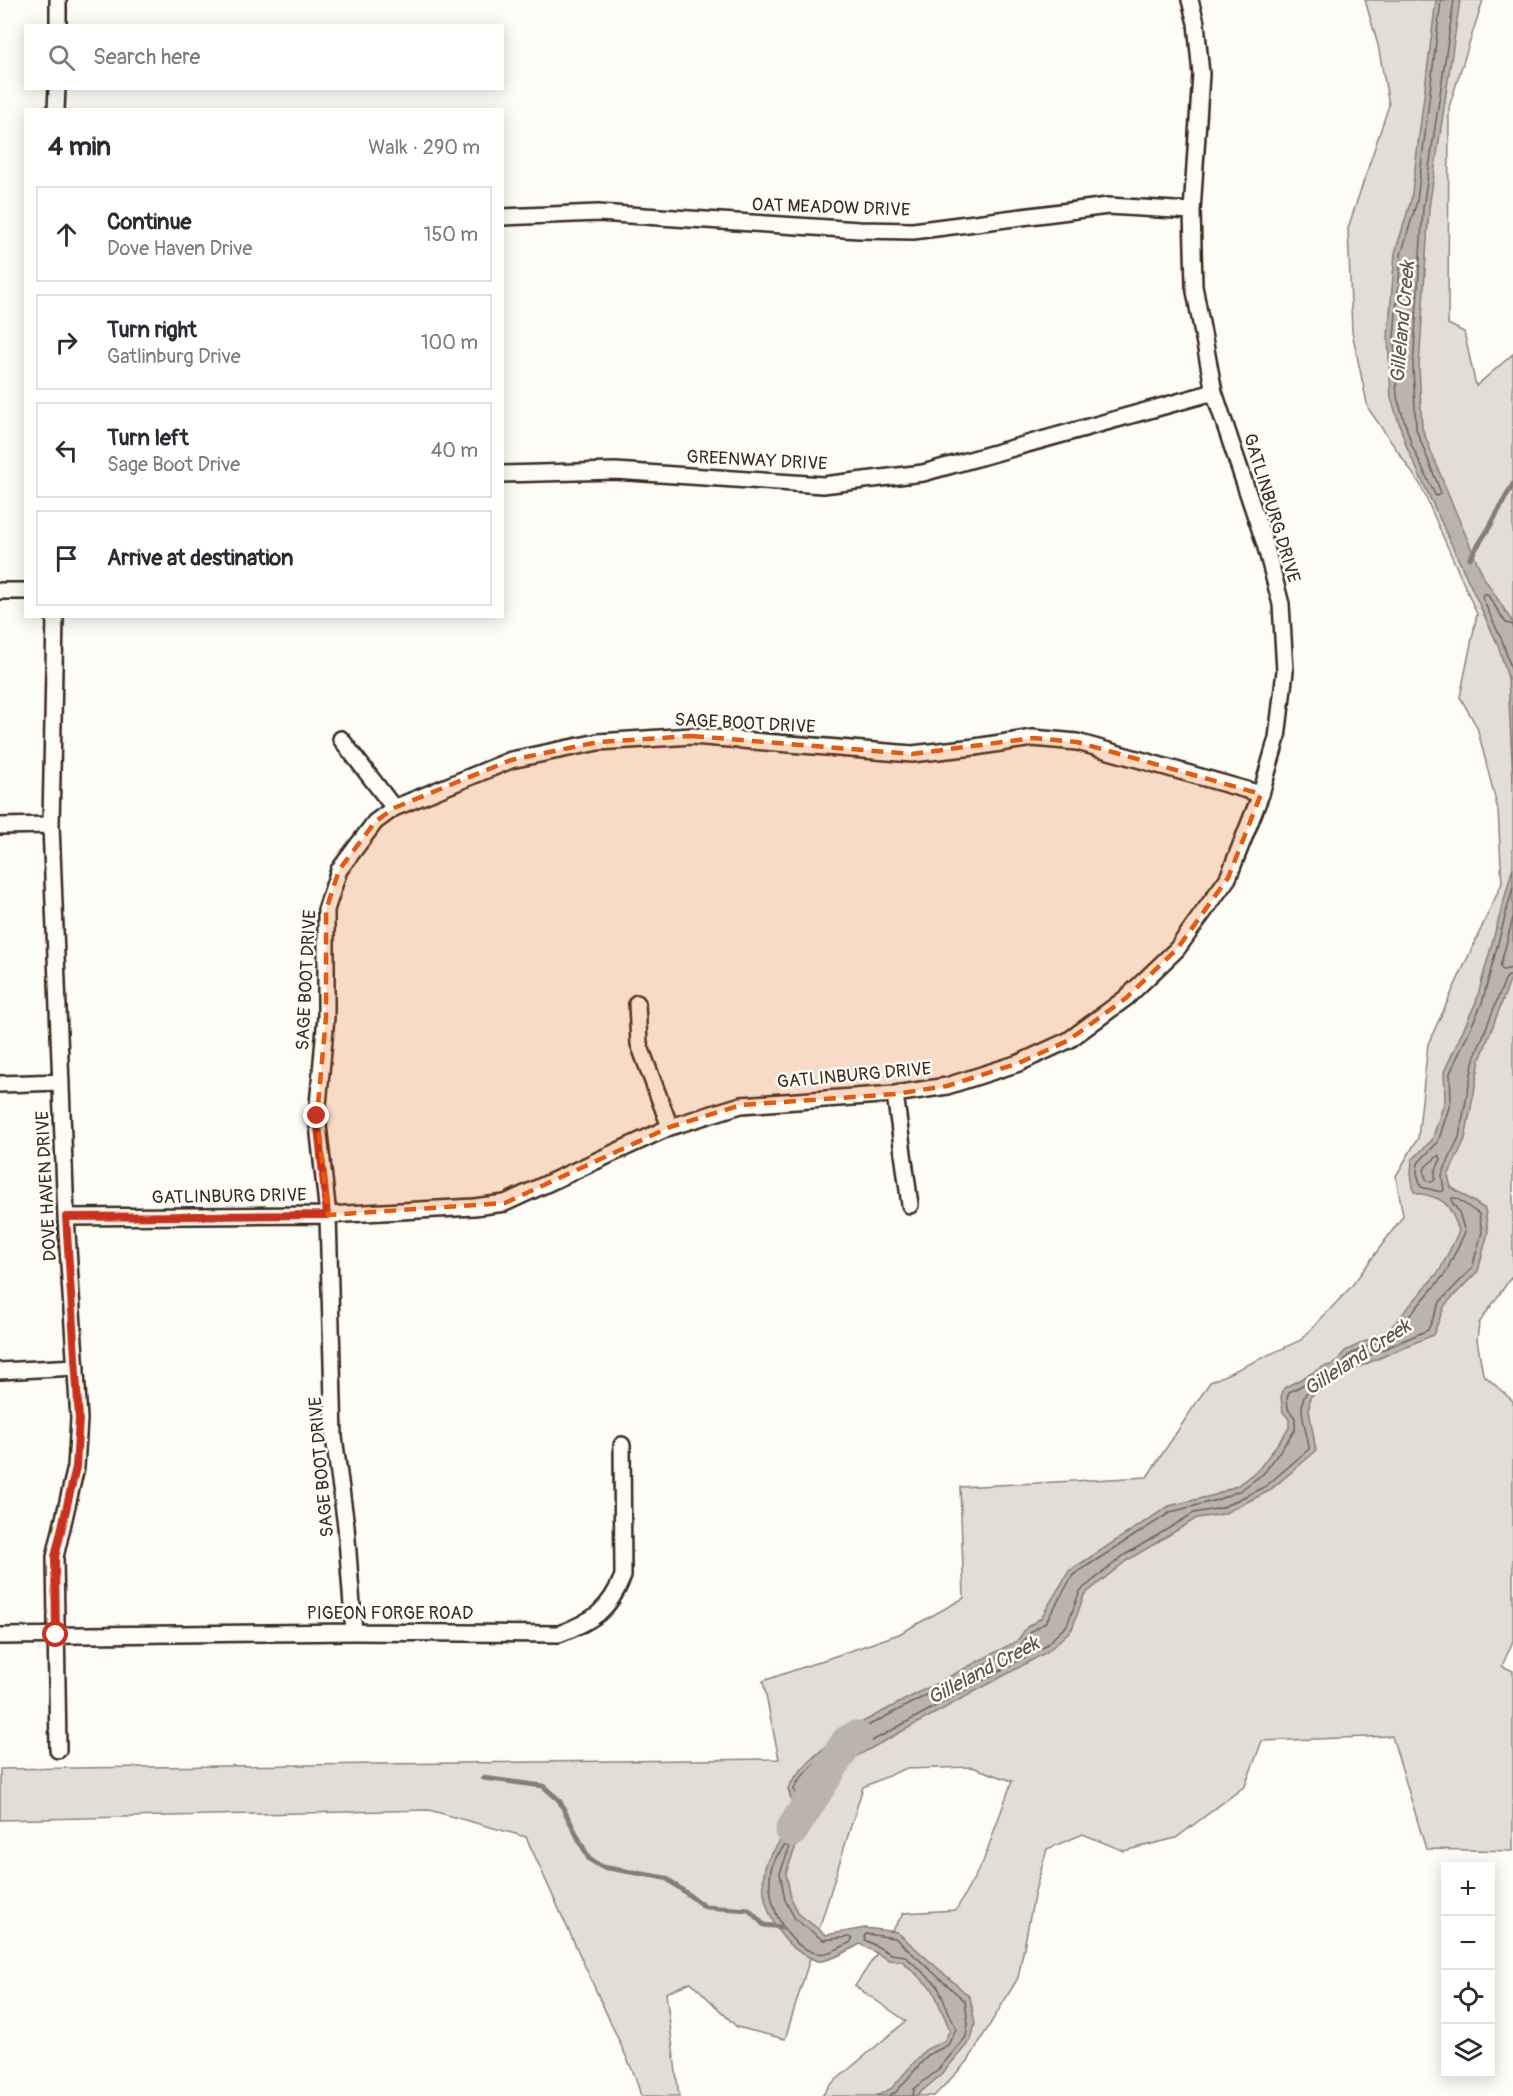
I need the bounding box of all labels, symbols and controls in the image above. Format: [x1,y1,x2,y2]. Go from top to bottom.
search box [24,24,504,90]
icon: search [45,41,78,74]
text: Search here [93,43,200,71]
text: 4 min [48,131,111,163]
text: Walk · 290 m [368,135,480,160]
street label: OAT MEADOW DRIVE [751,193,911,222]
text: Continue [107,208,191,236]
icon: ahead [50,218,83,251]
text: 150 m [424,222,478,247]
text: Dove Haven Drive [107,236,252,261]
water label: Gilleland Creek [1385,258,1420,384]
text: Turn right [107,316,197,344]
icon: right [50,326,83,359]
text: 100 m [421,330,478,355]
text: Gatlinburg Drive [107,344,241,369]
text: Turn left [107,424,189,452]
street label: GATLINBURG DRIVE [1238,431,1305,586]
icon: left [50,434,83,467]
text: 40 m [431,438,478,463]
street label: GREENWAY DRIVE [686,445,828,476]
text: Sage Boot Drive [107,452,240,477]
icon: arrive [50,542,83,575]
text: Arrive at destination [107,544,293,572]
street label: SAGE BOOT DRIVE [674,708,816,739]
street label: SAGE BOOT DRIVE [291,909,322,1051]
street label: GATLINBURG DRIVE [776,1057,932,1094]
route end [303,1102,329,1128]
street label: DOVE HAVEN DRIVE [31,1110,62,1262]
street label: GATLINBURG DRIVE [151,1184,307,1209]
water label: Gilleland Creek [1299,1313,1417,1401]
street label: SAGE BOOT DRIVE [304,1396,339,1538]
street label: PIGEON FORGE ROAD [307,1602,473,1625]
route start [42,1621,68,1647]
water label: Gilleland Creek [923,1630,1045,1710]
map controls [1441,1862,1495,2078]
button: + [1441,1862,1495,1916]
button: − [1441,1916,1495,1970]
button: locate [1441,1970,1495,2024]
button: layers [1441,2024,1495,2078]

